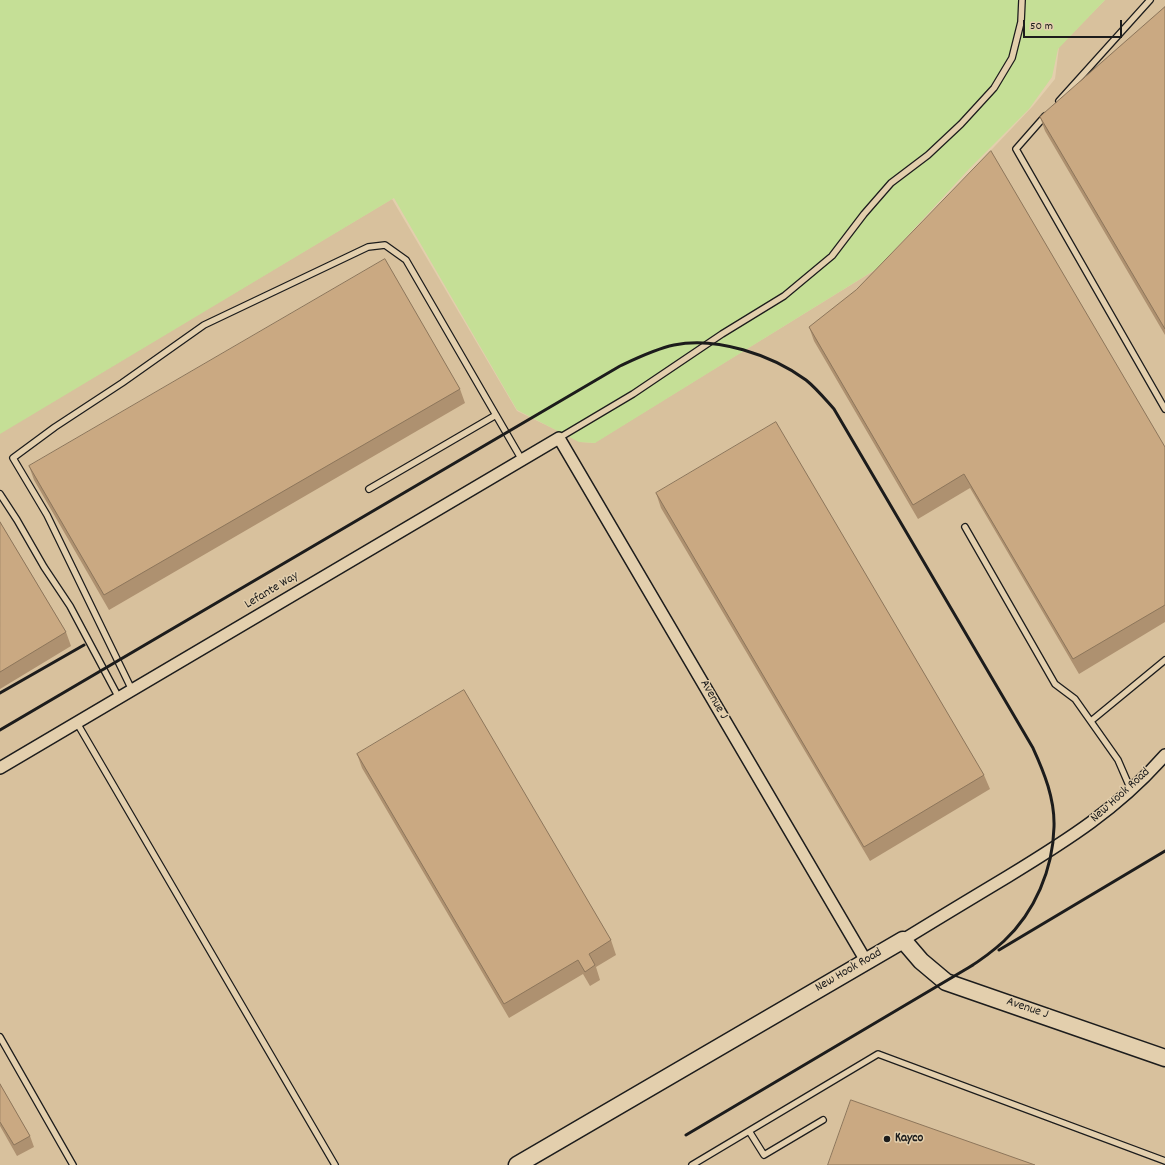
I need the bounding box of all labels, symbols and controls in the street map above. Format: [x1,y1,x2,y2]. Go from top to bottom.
scale bar [1025,12,1124,38]
text: 50 m [1030,18,1053,35]
street label: Lefante Way [242,569,302,613]
street label: Avenue J [695,677,731,723]
street label: New Hook Road [1088,765,1154,827]
street label: New Hook Road [813,946,885,996]
street label: Avenue J [1004,995,1050,1023]
place label: Kayco [895,1131,923,1147]
marker: Kayco [882,1134,892,1144]

